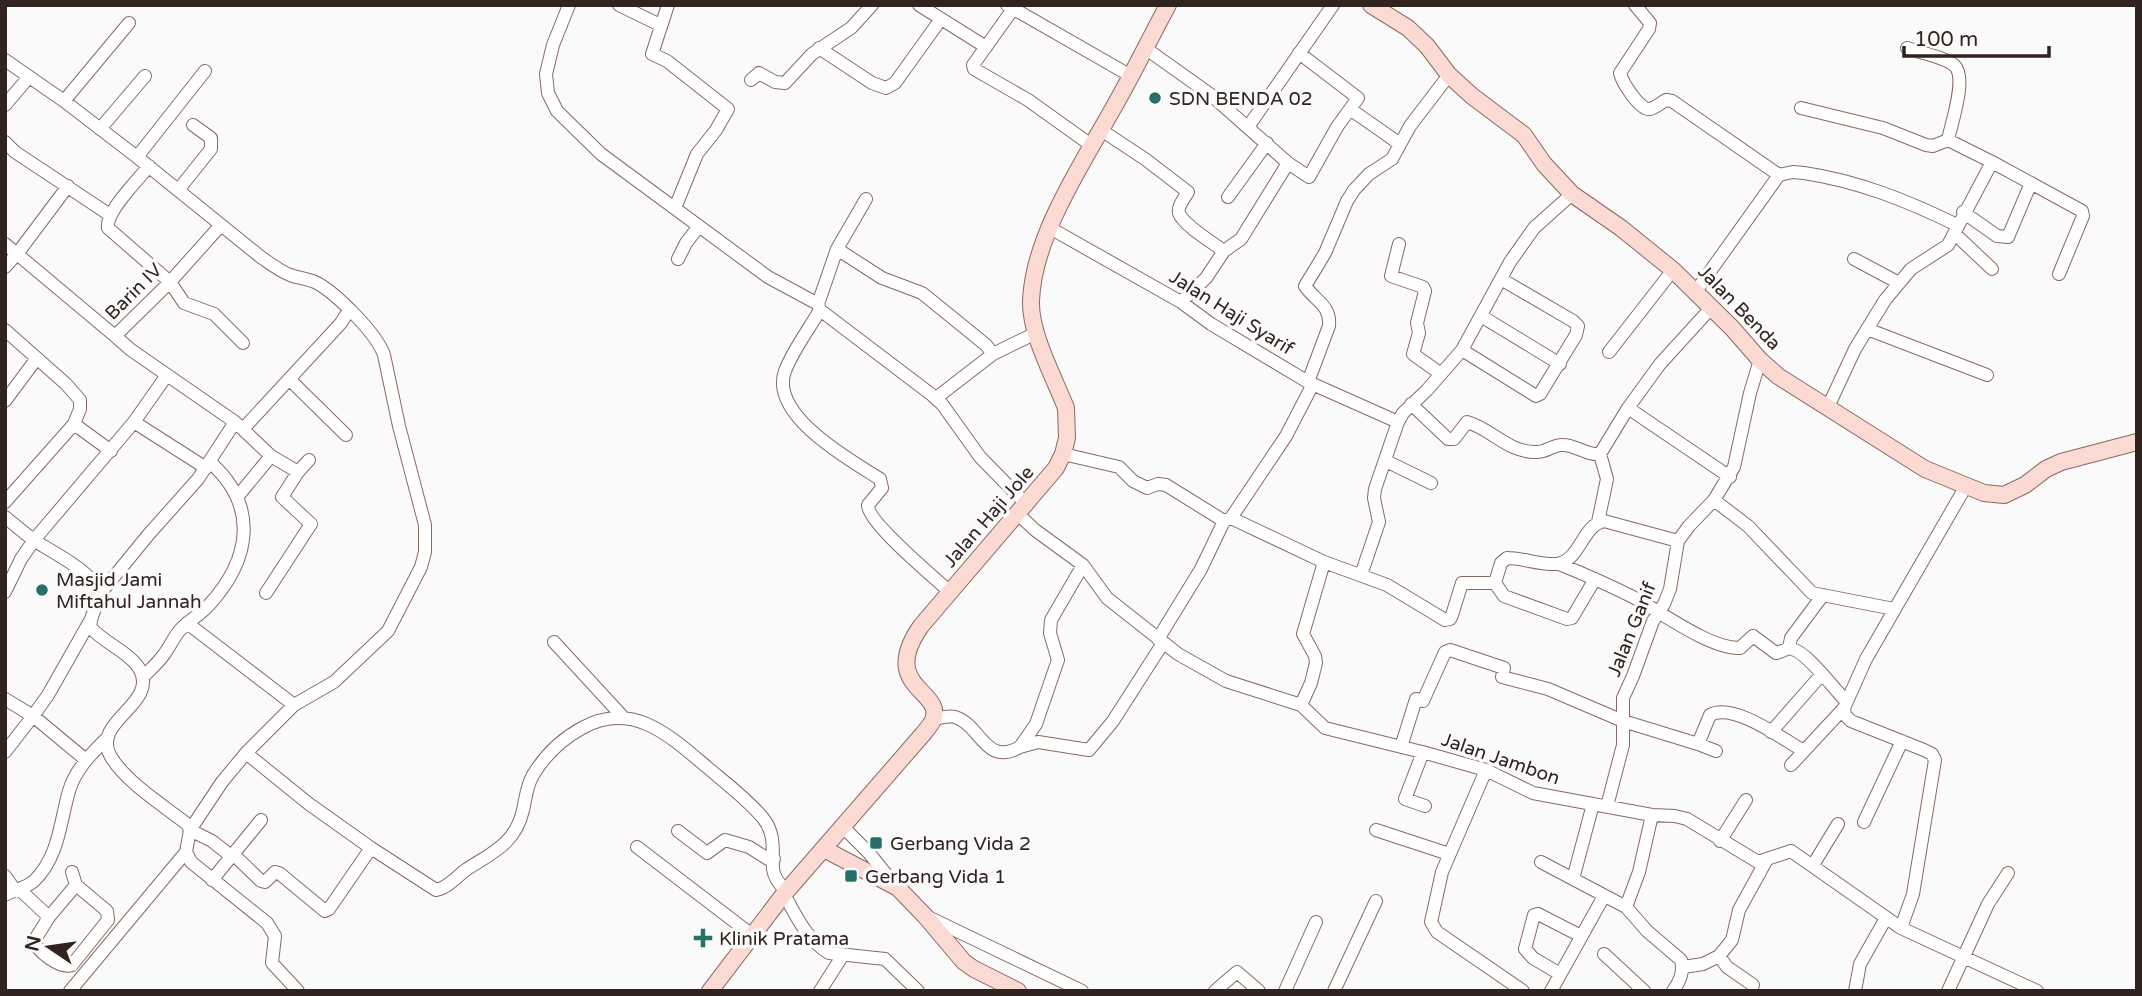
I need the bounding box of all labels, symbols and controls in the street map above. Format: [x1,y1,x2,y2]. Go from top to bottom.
scale bar [1904,14,2049,58]
text: 100 m [1914,27,1978,52]
place label: SDN BENDA 02 [1169,88,1313,110]
marker: SDN BENDA 02 [1147,90,1163,106]
street label: Barin IV [101,259,167,325]
street label: Jalan Benda [1693,261,1785,355]
street label: Jalan Haji Syarif [1165,266,1298,360]
street label: Jalan Haji Jole [939,462,1039,572]
place label: Masjid Jami Miftahul Jannah [56,569,202,613]
street label: Jalan Ganif [1603,578,1661,680]
marker: Masjid Jami Miftahul Jannah [34,582,50,598]
street label: Jalan Jambon [1439,728,1563,789]
place label: Gerbang Vida 2 [890,833,1031,855]
marker: Gerbang Vida 2 [868,835,884,851]
place label: Gerbang Vida 1 [865,866,1006,888]
marker: Gerbang Vida 1 [843,868,859,884]
north arrow [14,912,84,982]
marker: Klinik Pratama [693,928,713,948]
place label: Klinik Pratama [719,928,849,950]
text: N [21,933,46,953]

